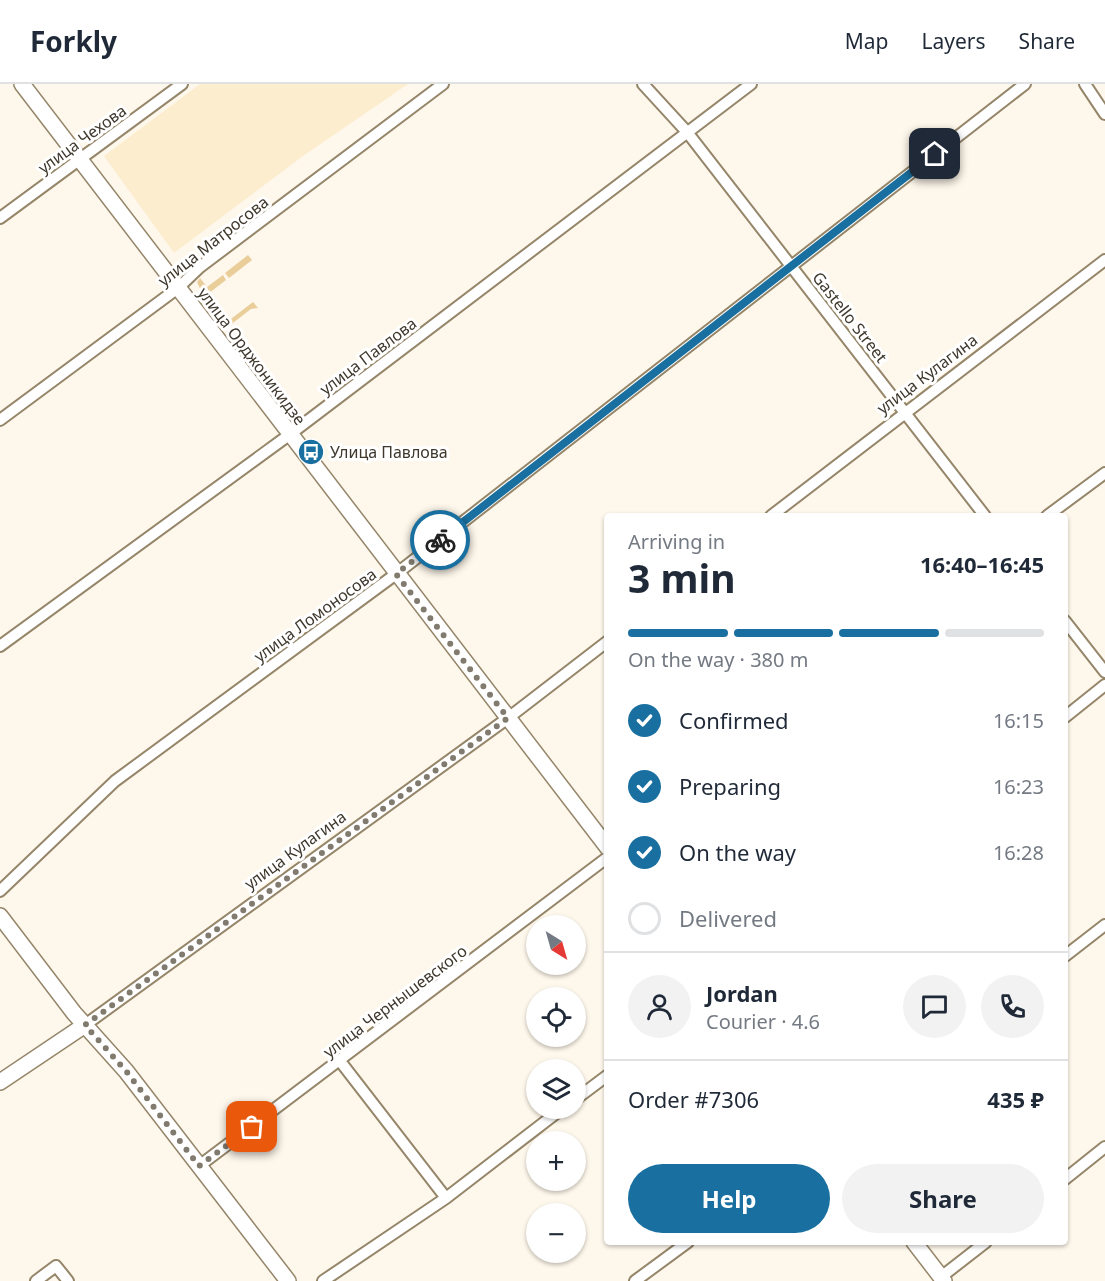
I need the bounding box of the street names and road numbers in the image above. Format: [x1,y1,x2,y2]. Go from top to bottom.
street label: улица Чехова [33,100,131,178]
street label: улица Матросова [153,191,273,291]
street label: Gastello Street [808,267,893,367]
street label: улица Орджоникидзе [193,283,311,429]
street label: улица Павлова [315,312,421,400]
street label: улица Кулагина [872,329,982,419]
street label: улица Ломоносова [249,563,381,667]
street label: улица Кулагина [240,806,350,894]
street label: улица Чернышевского [319,940,471,1062]

